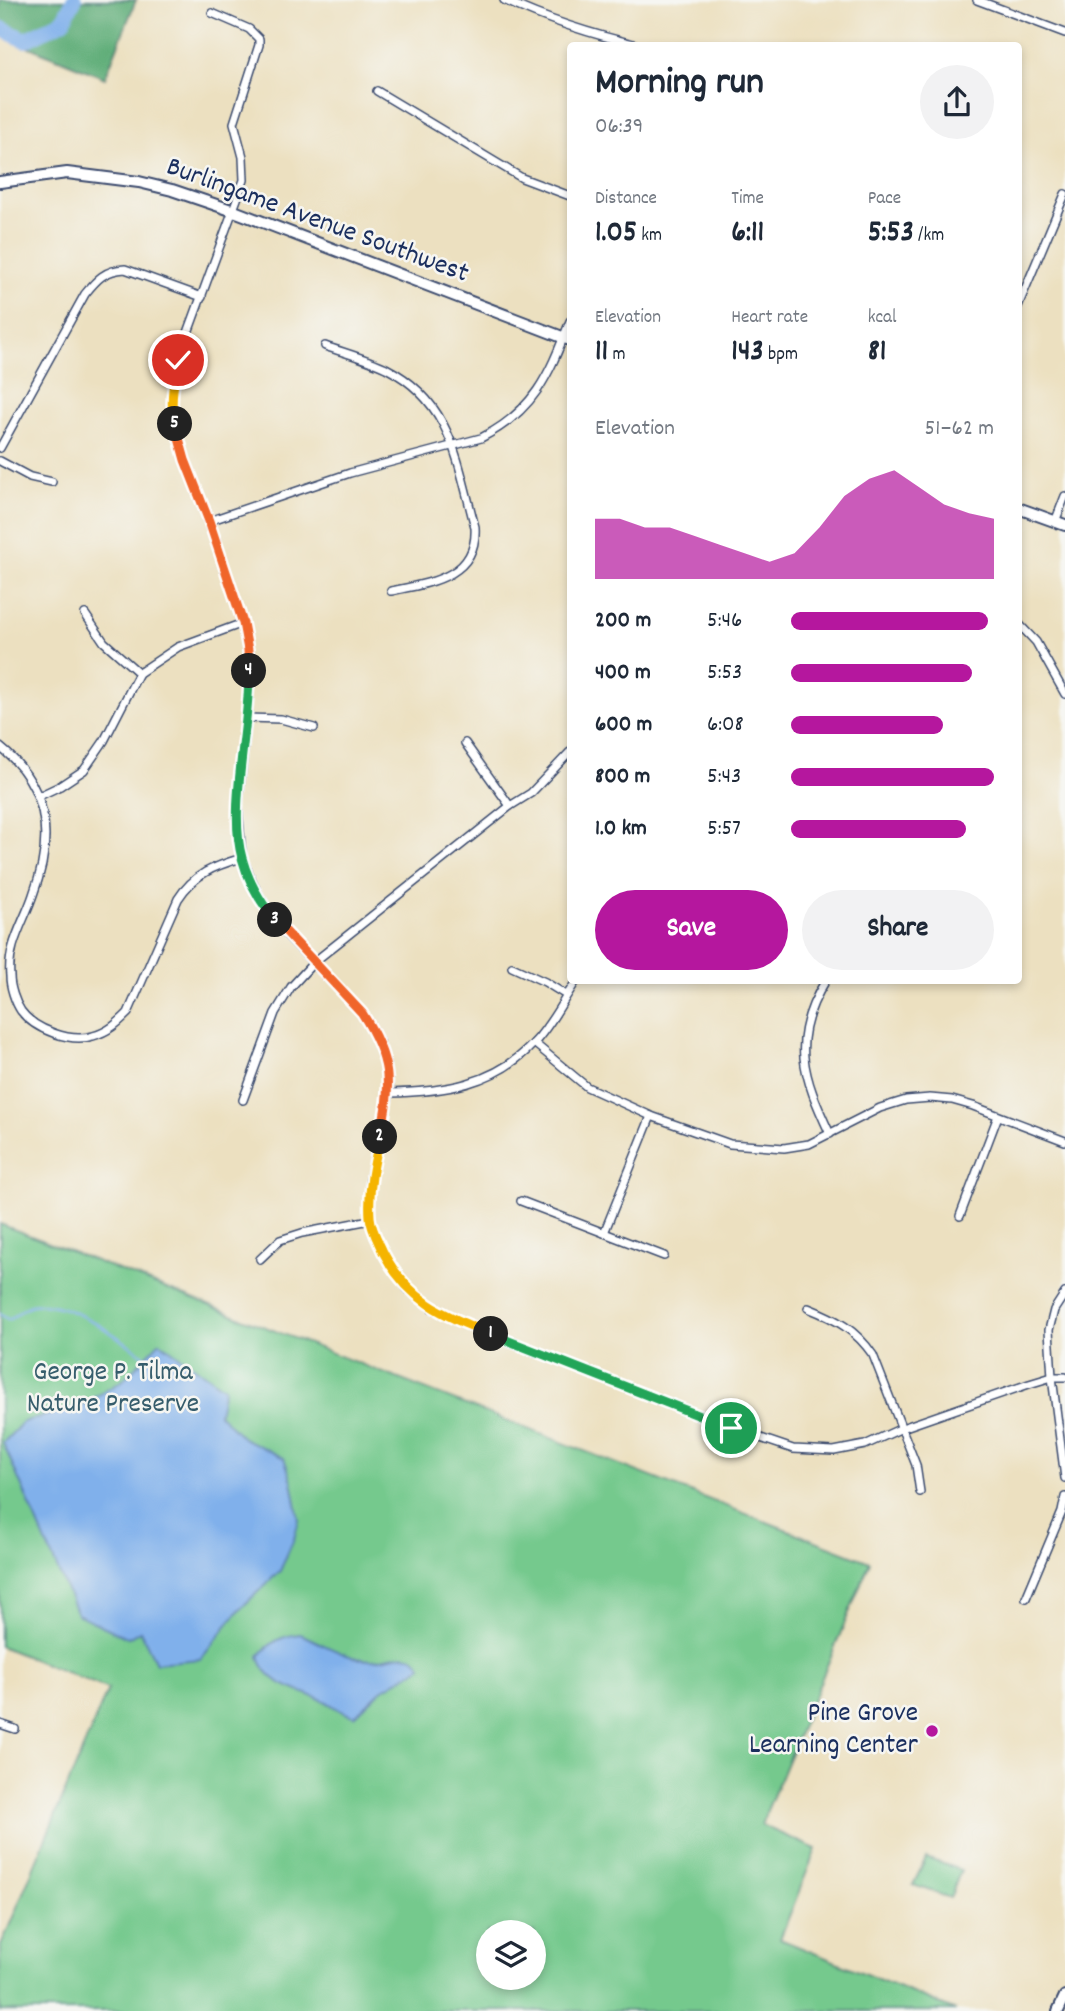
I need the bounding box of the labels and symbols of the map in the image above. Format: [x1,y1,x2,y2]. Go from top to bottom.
street label: Burlingame Avenue Southwest [160,149,474,295]
pin [148,330,208,390]
pin: 5 [158,406,192,442]
pin: 4 [232,654,266,688]
pin: 3 [258,902,292,937]
pin: 2 [362,1120,398,1154]
pin: 1 [474,1316,508,1352]
park label: George P. Tilma Nature Preserve [27,1354,199,1426]
pin [701,1398,761,1458]
place label: Pine Grove Learning Center [749,1695,919,1767]
marker: Pine Grove Learning Center [924,1723,940,1739]

